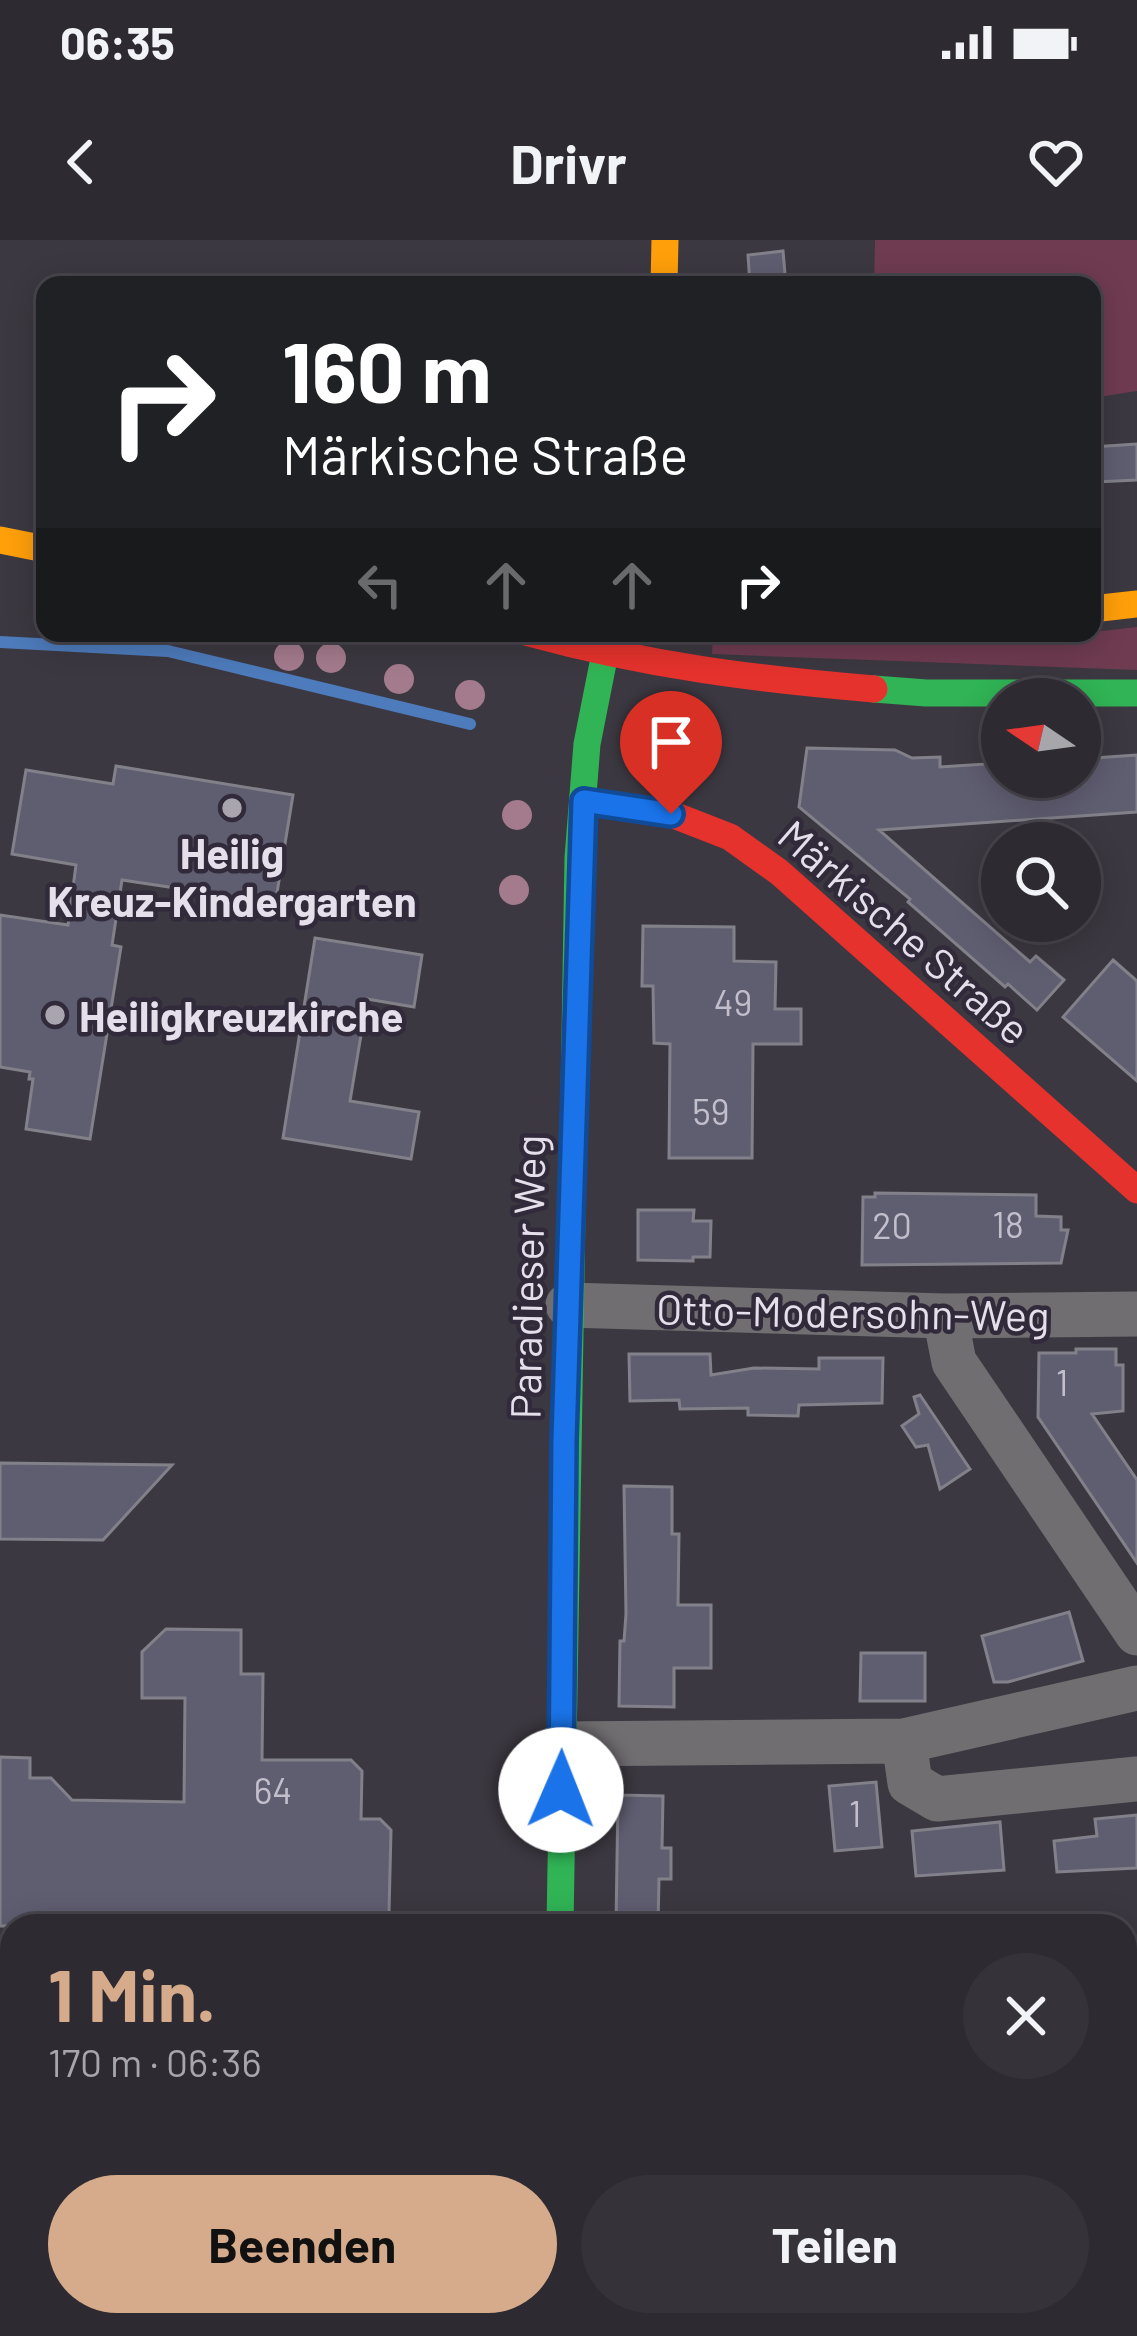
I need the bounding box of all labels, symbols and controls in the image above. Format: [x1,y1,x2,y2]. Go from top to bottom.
text: 06:35 [60,15,175,69]
icon: back [48,129,114,195]
icon: heart [1023,129,1089,195]
text: Drivr [510,130,627,195]
text: 160 m [282,319,492,420]
icon: right [84,324,240,480]
text: Märkische Straße [282,421,688,486]
icon: left [347,552,413,618]
icon: ahead [473,552,539,618]
icon: ahead [599,552,665,618]
icon: right [725,552,791,618]
north arrow [981,678,1101,798]
map controls [981,678,1101,942]
pin [620,691,722,814]
icon: arrive [638,709,704,775]
marker: Heilig Kreuz-Kindergarten [219,795,245,821]
street label: Märkische Straße [769,808,1041,1054]
button: search [981,822,1101,942]
place label: Heilig Kreuz-Kindergarten [47,827,417,926]
house number: 49 [714,980,752,1023]
place label: Heiligkreuzkirche [79,990,403,1041]
marker: Heiligkreuzkirche [42,1002,68,1028]
house number: 59 [692,1089,730,1132]
street label: Paradieser Weg [499,1134,554,1420]
house number: 18 [992,1202,1024,1245]
house number: 20 [872,1203,912,1246]
street label: Otto-Modersohn-Weg [656,1283,1050,1340]
house number: 1 [1056,1360,1068,1403]
position arrow [498,1727,624,1853]
house number: 64 [254,1768,292,1811]
house number: 1 [849,1791,861,1834]
text: 1 Min. [48,1950,216,2036]
button: close [963,1953,1089,2079]
text: 170 m · 06:36 [48,2038,262,2085]
button: Beenden [48,2175,557,2313]
button: Teilen [581,2175,1089,2313]

